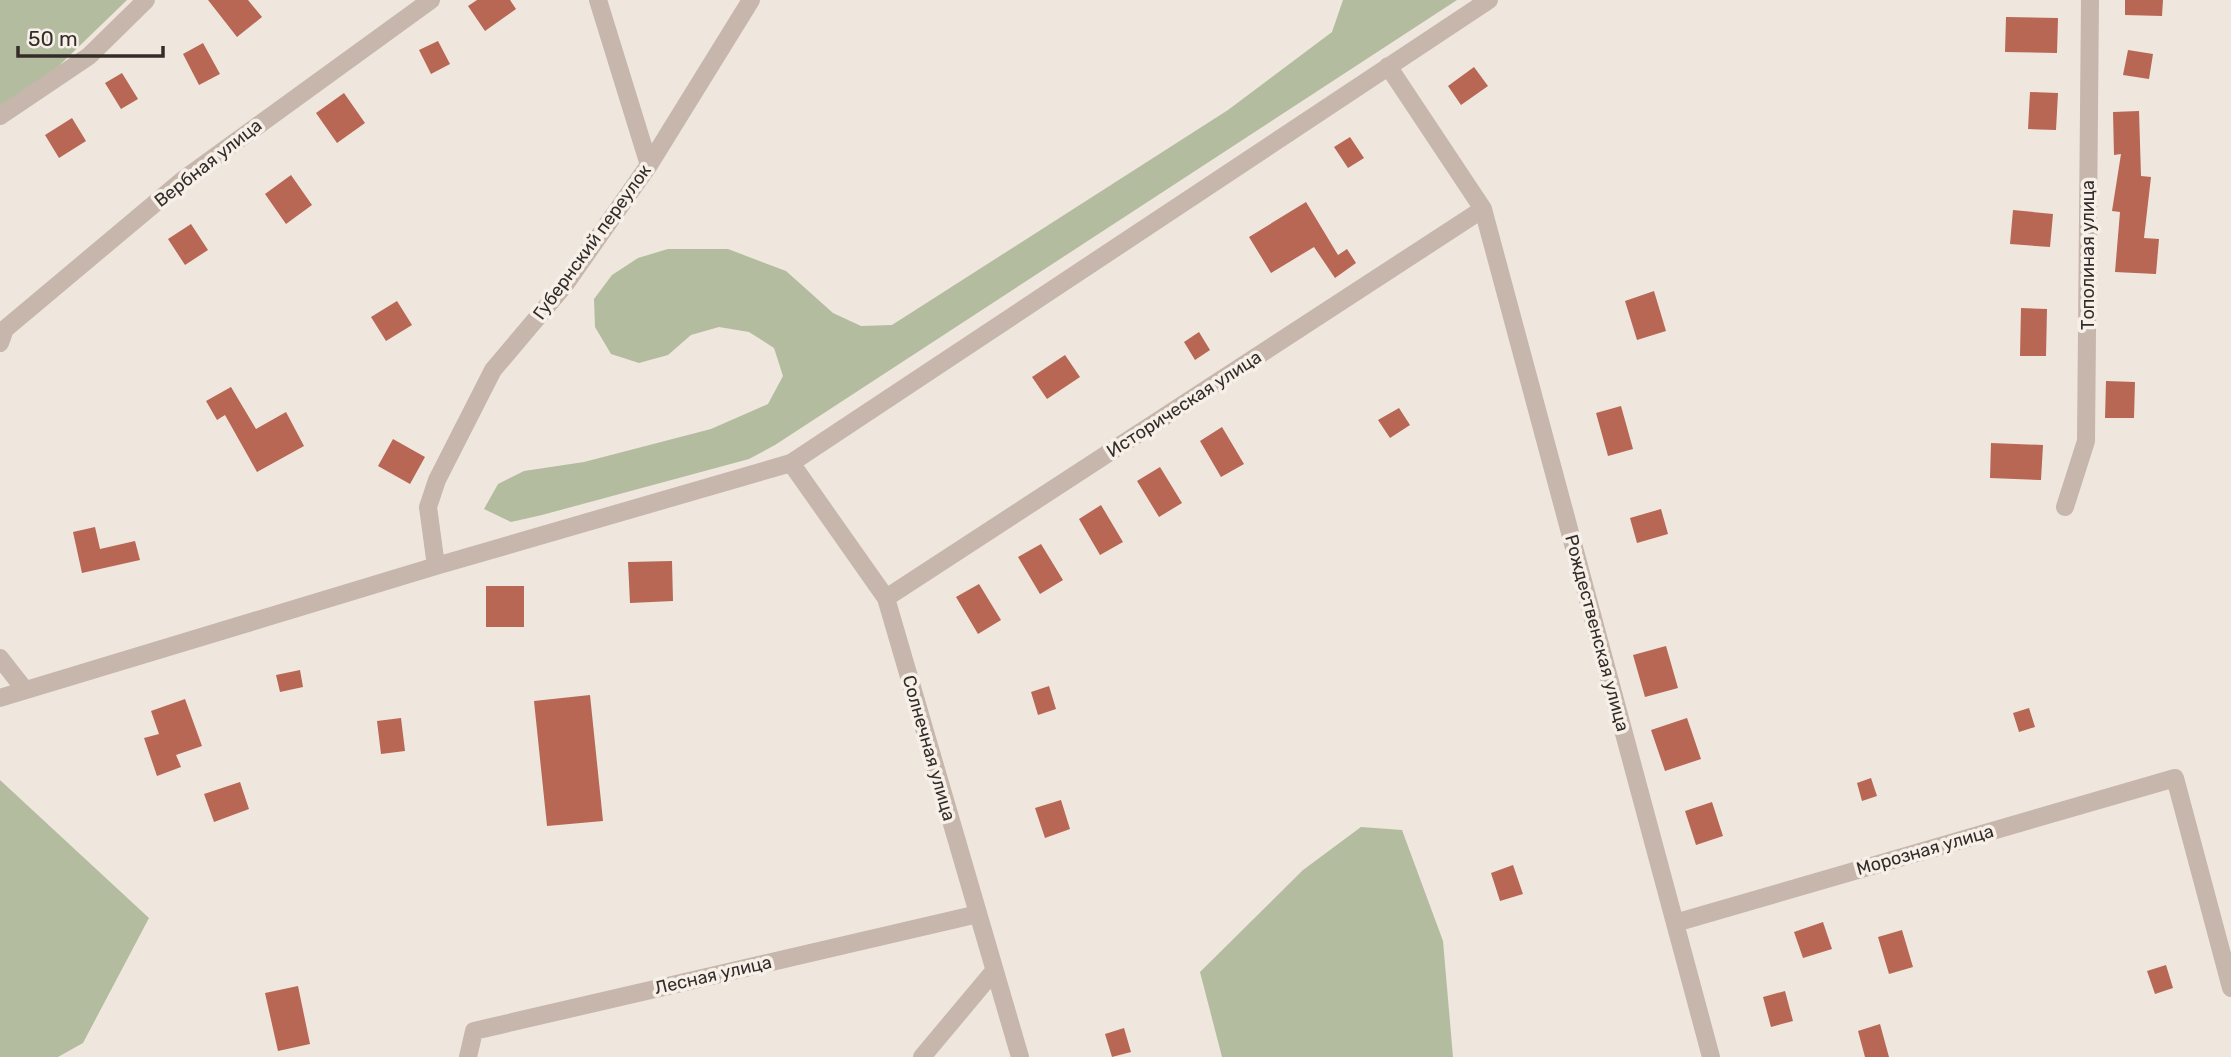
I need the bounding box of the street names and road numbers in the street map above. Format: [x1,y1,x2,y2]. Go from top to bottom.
street label: Вербная улица [150,114,266,212]
street label: Губернский переулок [528,160,656,324]
street label: Тополиная улица [2077,180,2099,330]
street label: Историческая улица [1103,346,1265,462]
street label: Рождественская улица [1560,532,1634,734]
street label: Солнечная улица [898,673,960,823]
street label: Морозная улица [1854,820,1996,880]
street label: Лесная улица [652,951,774,999]

